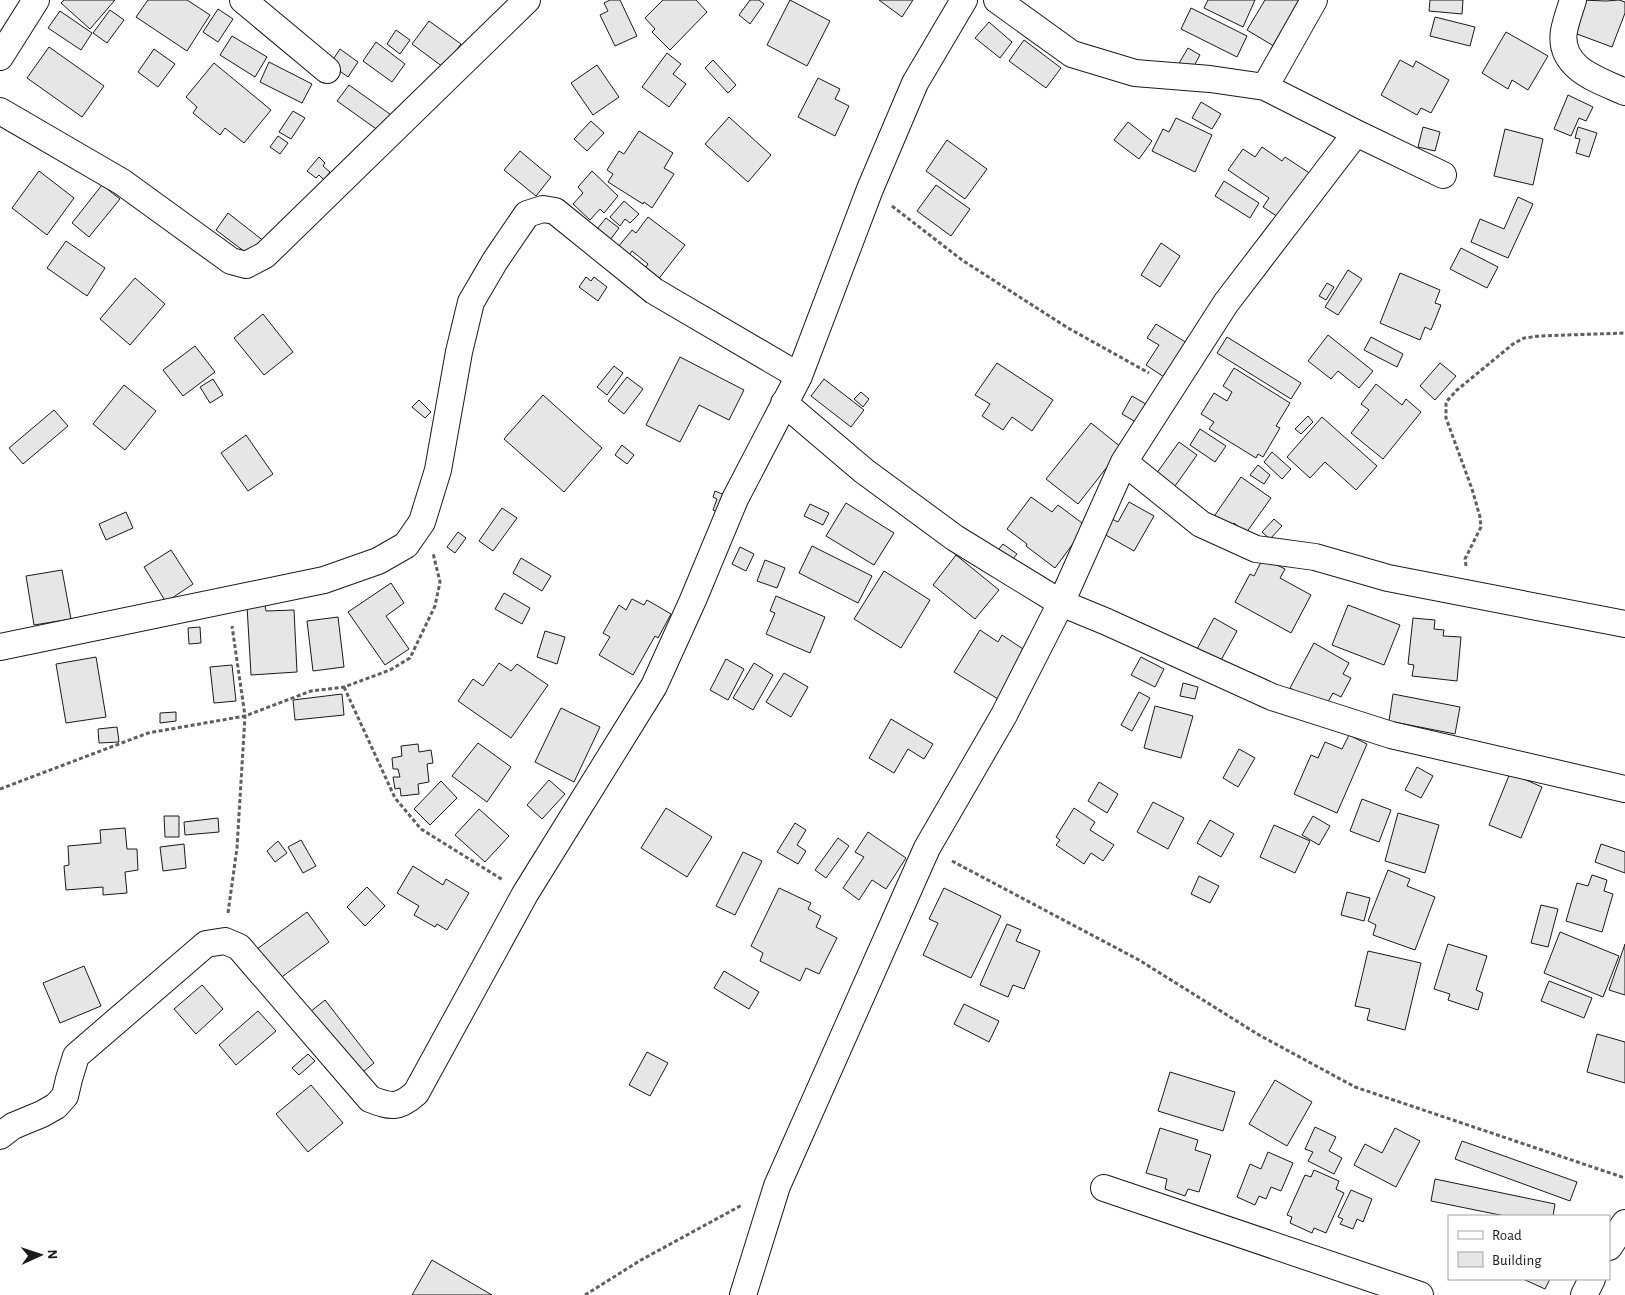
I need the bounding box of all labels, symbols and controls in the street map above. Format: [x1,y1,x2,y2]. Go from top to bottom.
legend [1448,1215,1610,1280]
text: Road [1492,1228,1522,1243]
north arrow [15,1230,65,1280]
text: N [45,1249,59,1260]
text: Building [1492,1253,1542,1268]

